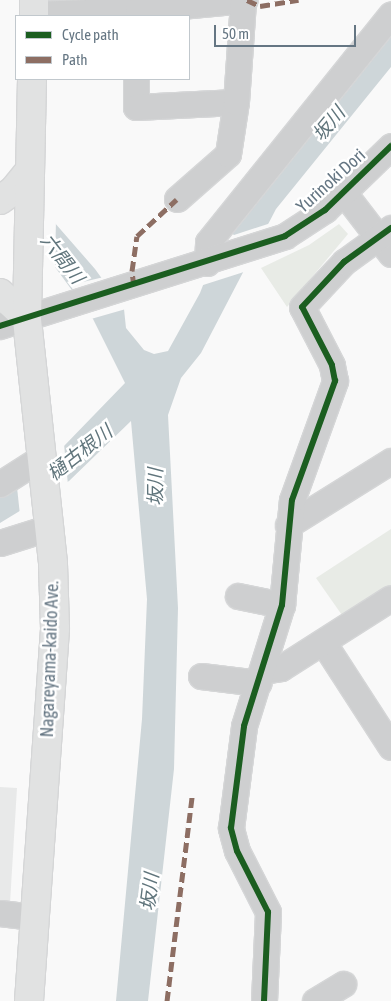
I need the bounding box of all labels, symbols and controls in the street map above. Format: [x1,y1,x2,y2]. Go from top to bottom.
legend [15,15,190,80]
scale bar [216,15,358,47]
text: 50 m [222,25,249,42]
text: Cycle path [62,26,119,43]
text: Path [62,51,88,68]
water label: 坂川 [308,102,350,146]
street label: Yurinoki Dori [292,144,370,218]
water label: 六間川 [35,230,89,288]
water label: 樋古根川 [43,421,117,485]
water label: 坂川 [145,468,167,506]
street label: Nagareyama-kaido Ave. [36,580,64,738]
water label: 坂川 [136,872,164,912]

